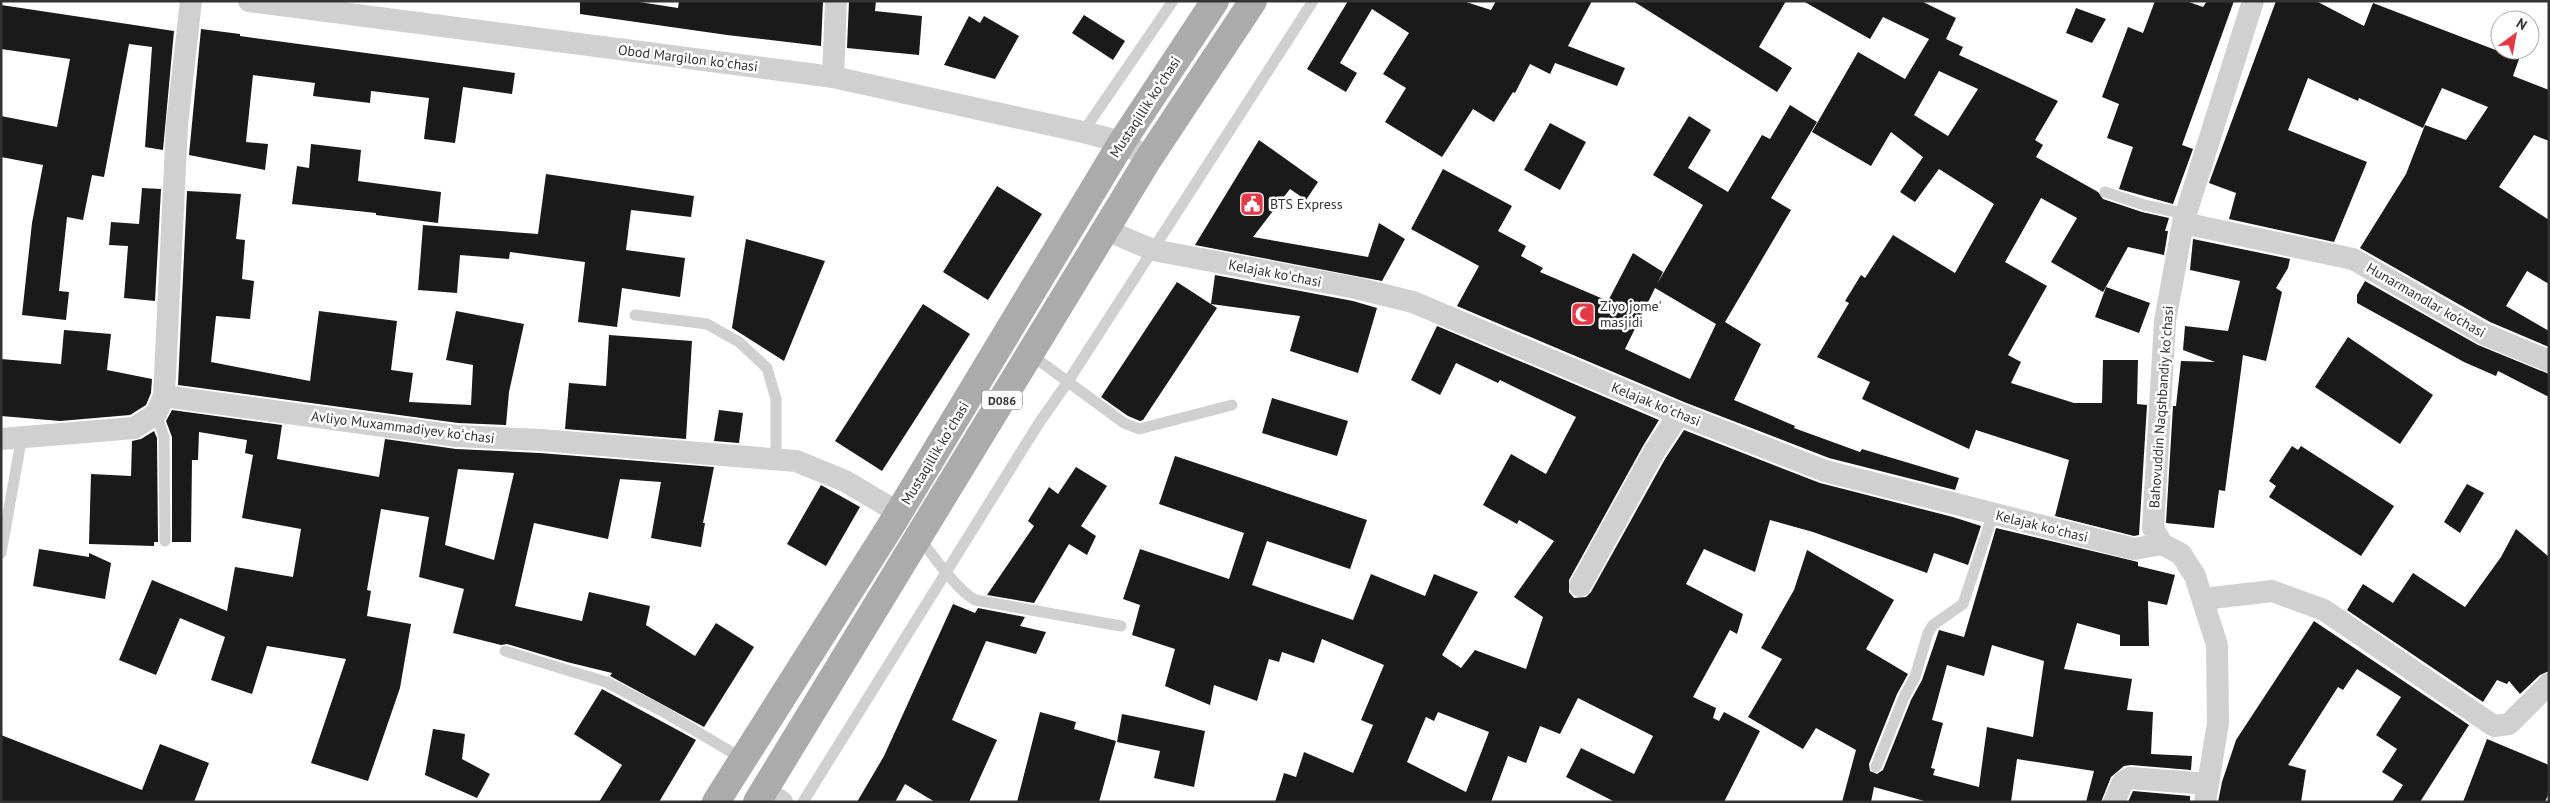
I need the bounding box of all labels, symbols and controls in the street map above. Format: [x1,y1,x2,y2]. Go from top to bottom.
north arrow [2490,10,2540,60]
text: N [2513,14,2531,34]
street label: Obod Margilon koʻchasi [617,40,759,76]
street label: Mustaqillik koʻchasi [1106,53,1184,161]
public building icon: BTS Express [1239,191,1265,217]
place label: BTS Express [1270,195,1343,213]
street label: Kelajak koʻchasi [1227,255,1323,291]
street label: Hunarmandlar ko‘chasi [2363,259,2489,341]
place label: Ziyo jome' masjidi [1600,297,1662,331]
mosque icon: Ziyo jome' masjidi [1570,301,1596,327]
street label: Bahovuddin Naqshbandiy koʻchasi [2145,305,2177,509]
street label: Kelajak koʻchasi [1609,378,1703,430]
road number: D086 [982,390,1022,410]
street label: Mustaqillik koʻchasi [897,398,973,508]
street label: Avliyo Muxammadiyev koʻchasi [310,407,496,447]
street label: Kelajak koʻchasi [1994,506,2090,546]

